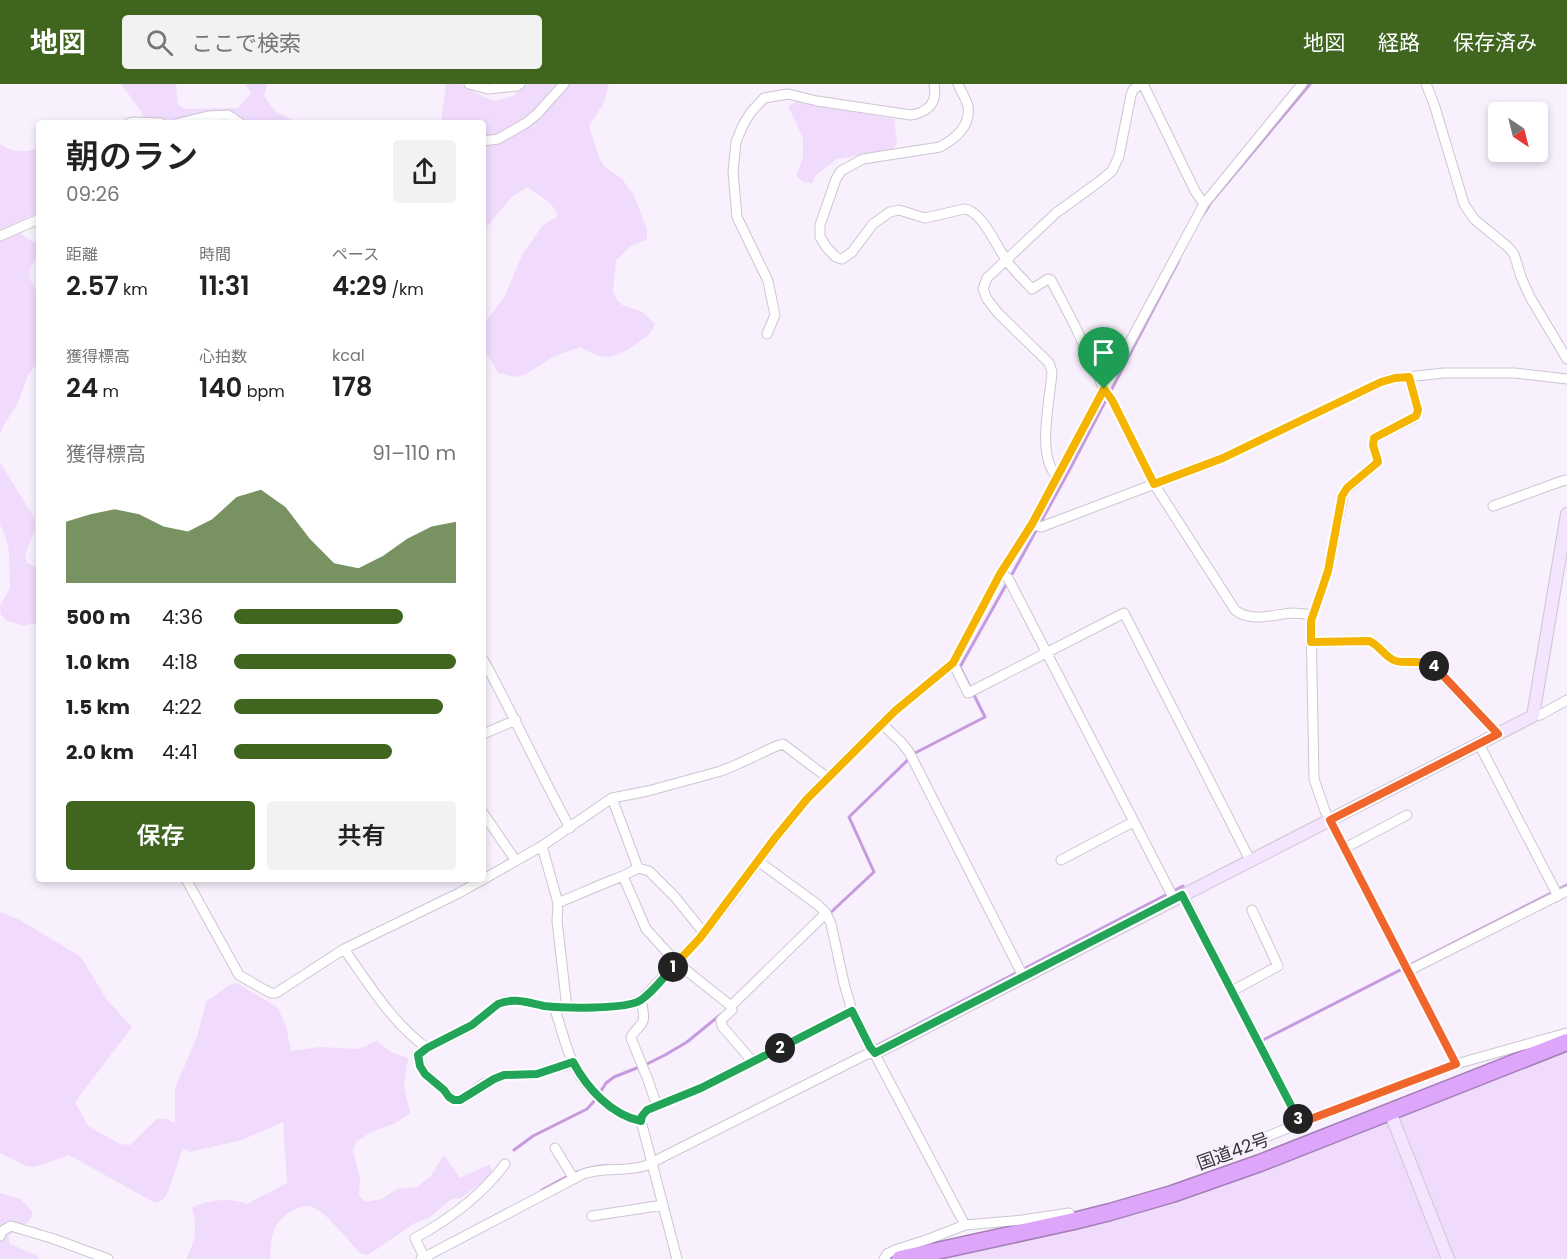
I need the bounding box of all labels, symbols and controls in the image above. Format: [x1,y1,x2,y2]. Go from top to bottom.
search box [122,15,542,69]
text: 地図 [30,23,86,62]
icon: search [143,26,176,59]
text: ここで検索 [191,28,301,59]
text: 地図 [1303,28,1345,57]
text: 経路 [1378,28,1420,57]
text: 保存済み [1453,28,1537,57]
north arrow [1488,102,1548,162]
map controls [1488,102,1548,162]
text: 朝のラン [66,133,198,180]
button: share [393,140,456,203]
text: 09:26 [66,180,120,208]
text: 距離 [66,243,98,266]
text: 時間 [199,243,231,266]
text: ペース [332,243,379,266]
text: 2.57 [66,268,119,304]
text: 11:31 [199,268,250,304]
text: 4:29 [332,268,387,304]
text: km [119,278,148,301]
text: /km [387,278,424,301]
pin [1078,327,1129,389]
icon: arrive [1087,336,1120,369]
text: kcal [332,344,365,367]
text: 獲得標高 [66,345,130,368]
text: 心拍数 [199,345,247,368]
text: 178 [332,369,372,405]
text: 24 [66,370,98,406]
text: 140 [199,370,242,406]
text: m [98,380,119,403]
text: bpm [242,380,285,403]
text: 91–110 m [372,439,456,467]
text: 獲得標高 [66,440,146,468]
text: 500 m [66,603,131,631]
text: 4:36 [162,603,203,631]
text: 1.0 km [66,648,130,676]
text: 4:18 [162,648,198,676]
pin: 4 [1419,651,1449,681]
text: 4 [1429,654,1439,677]
text: 1.5 km [66,693,130,721]
text: 4:22 [162,693,202,721]
text: 2.0 km [66,738,134,766]
text: 4:41 [162,738,198,766]
button: 保存 [66,801,255,870]
button: 共有 [267,801,456,870]
pin: 1 [658,952,688,982]
text: 1 [670,955,676,978]
pin: 2 [765,1033,795,1063]
text: 2 [775,1036,785,1059]
pin: 3 [1283,1104,1313,1134]
text: 3 [1293,1107,1303,1130]
street label: 国道42号 [1193,1126,1273,1176]

